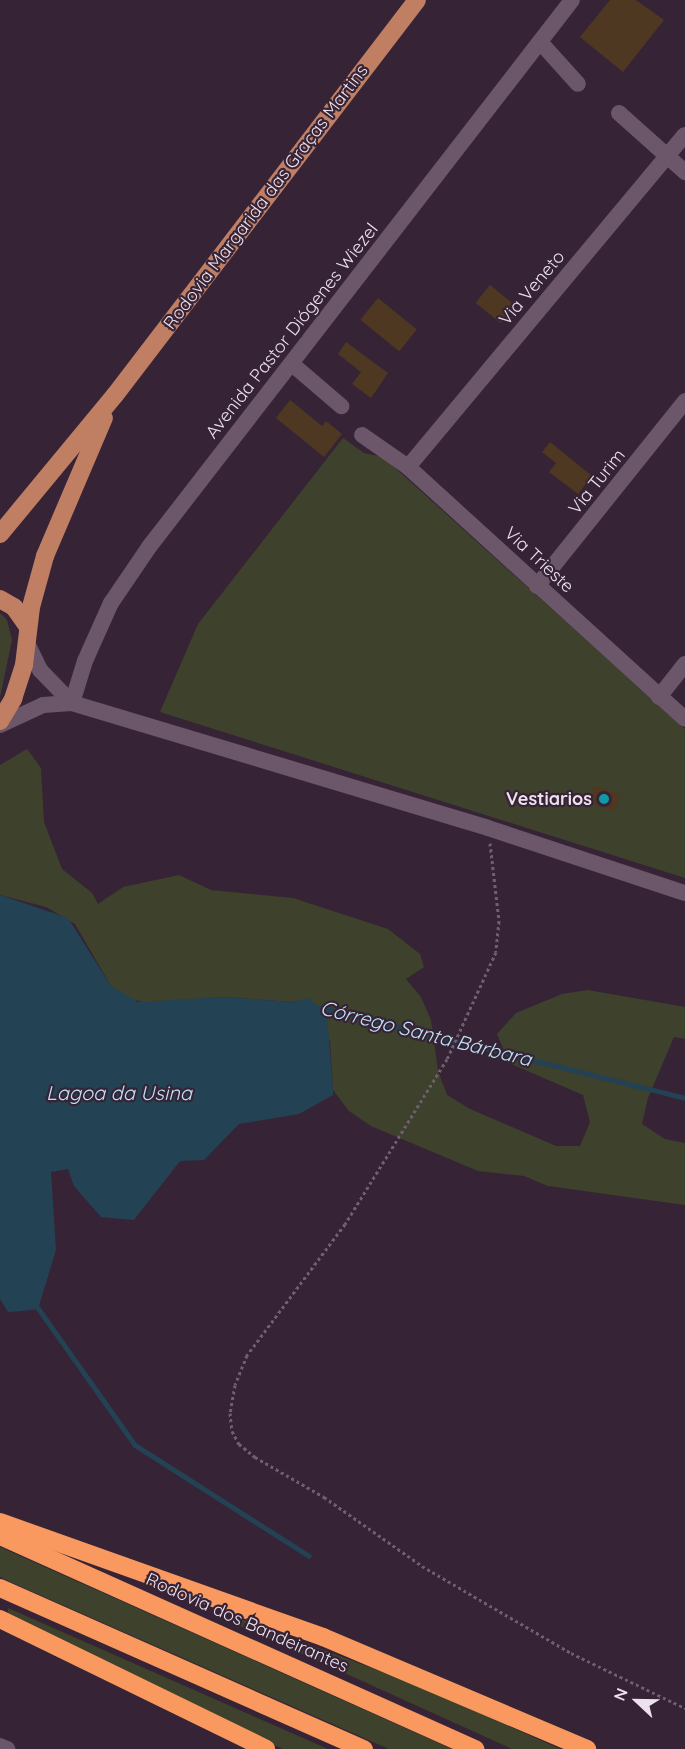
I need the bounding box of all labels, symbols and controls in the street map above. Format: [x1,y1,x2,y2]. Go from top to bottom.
street label: Rodovia Margarida das Graças Martins [159,60,373,334]
street label: Avenida Pastor Diógenes Wiezel [201,219,383,443]
street label: Via Veneto [495,246,569,330]
street label: Via Turim [564,445,630,519]
street label: Via Trieste [500,522,578,598]
place label: Vestiarios [506,788,592,810]
marker: Vestiarios [597,792,611,806]
water label: Córrego Santa Bárbara [318,995,534,1071]
water label: Lagoa da Usina [46,1080,192,1104]
street label: Rodovia dos Bandeirantes [142,1568,352,1678]
north arrow [607,1671,667,1731]
text: N [609,1685,632,1703]

